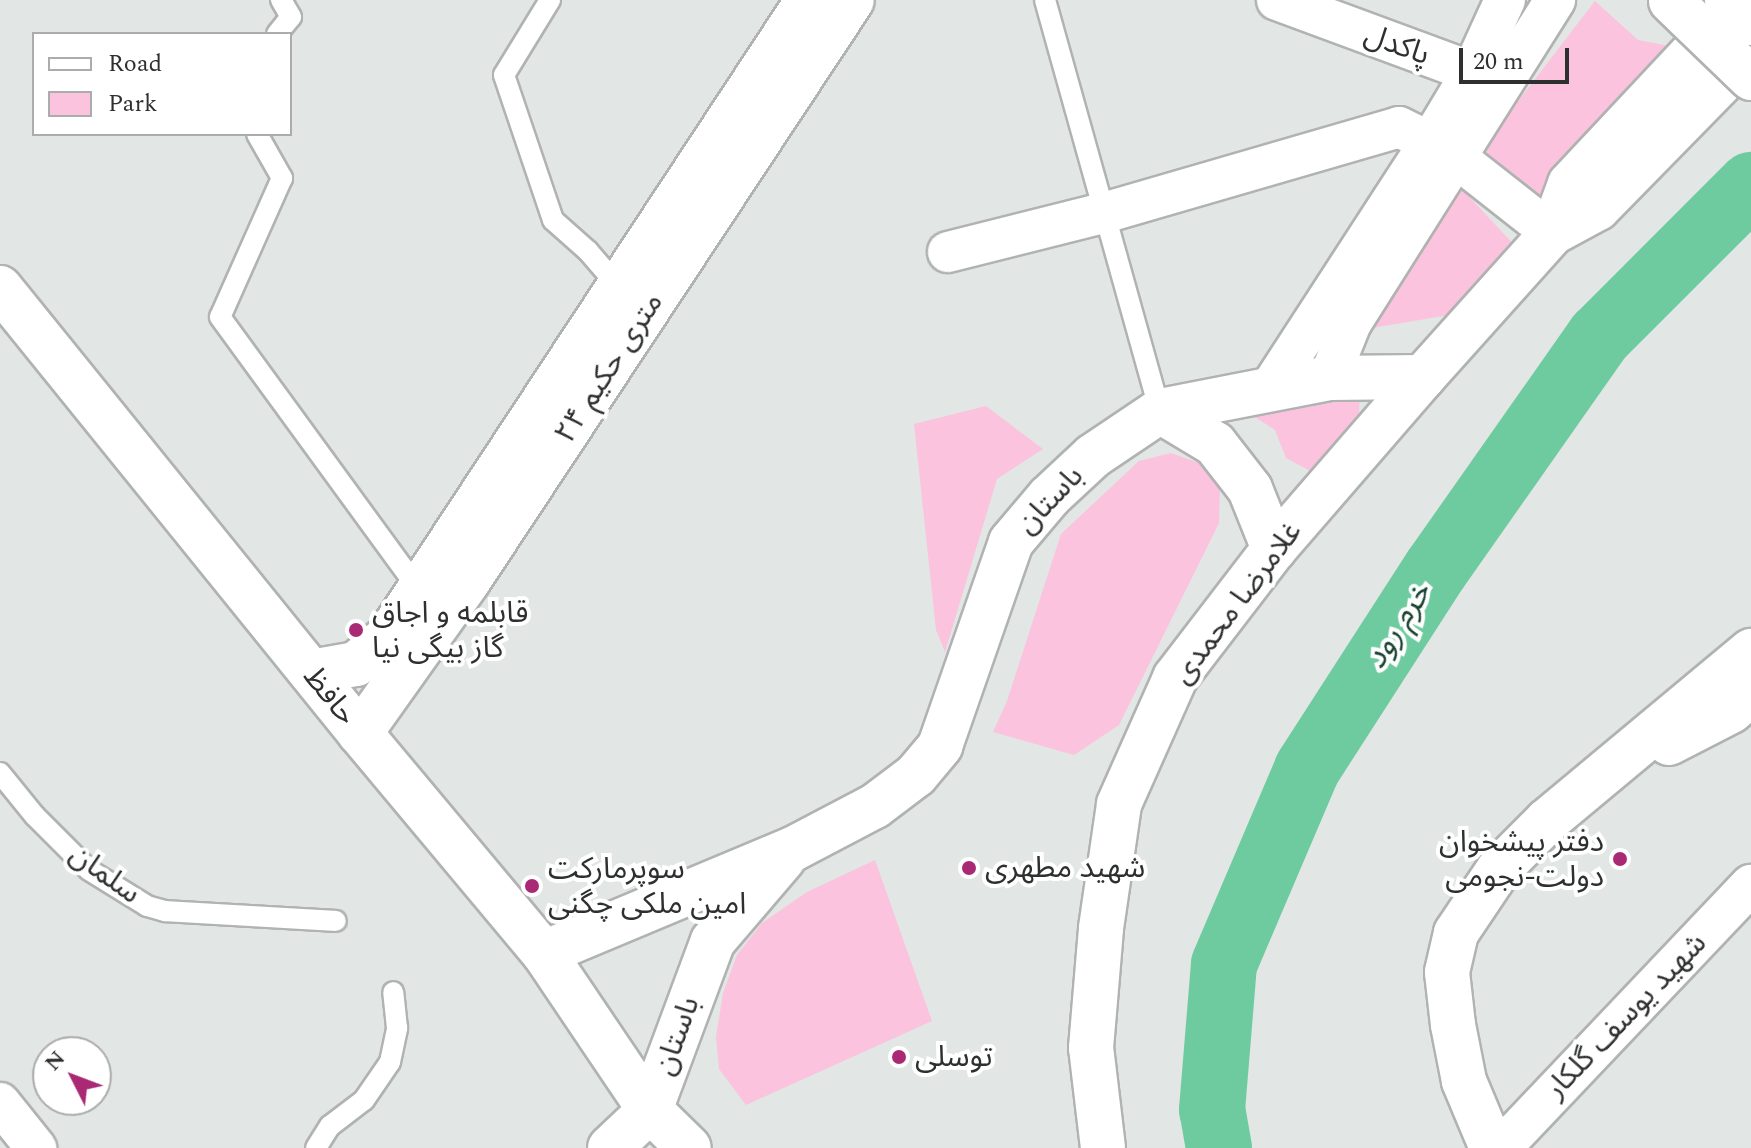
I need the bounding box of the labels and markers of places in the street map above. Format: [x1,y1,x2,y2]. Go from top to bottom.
place label: قابلمه و اجاق گاز بیگی نیا [372,595,528,666]
marker: قابلمه و اجاق گاز بیگی نیا [347,621,365,639]
place label: دفتر پیشخوان دولت-نجومی [1439,824,1604,894]
place label: شهید مطهری [985,850,1145,886]
marker: دفتر پیشخوان دولت-نجومی [1611,850,1629,868]
place label: سوپرمارکت امین ملکی چگنی [548,851,746,922]
marker: شهید مطهری [960,859,978,877]
marker: سوپرمارکت امین ملکی چگنی [523,877,541,895]
place label: توسلی [915,1039,993,1075]
marker: توسلی [890,1048,908,1066]

